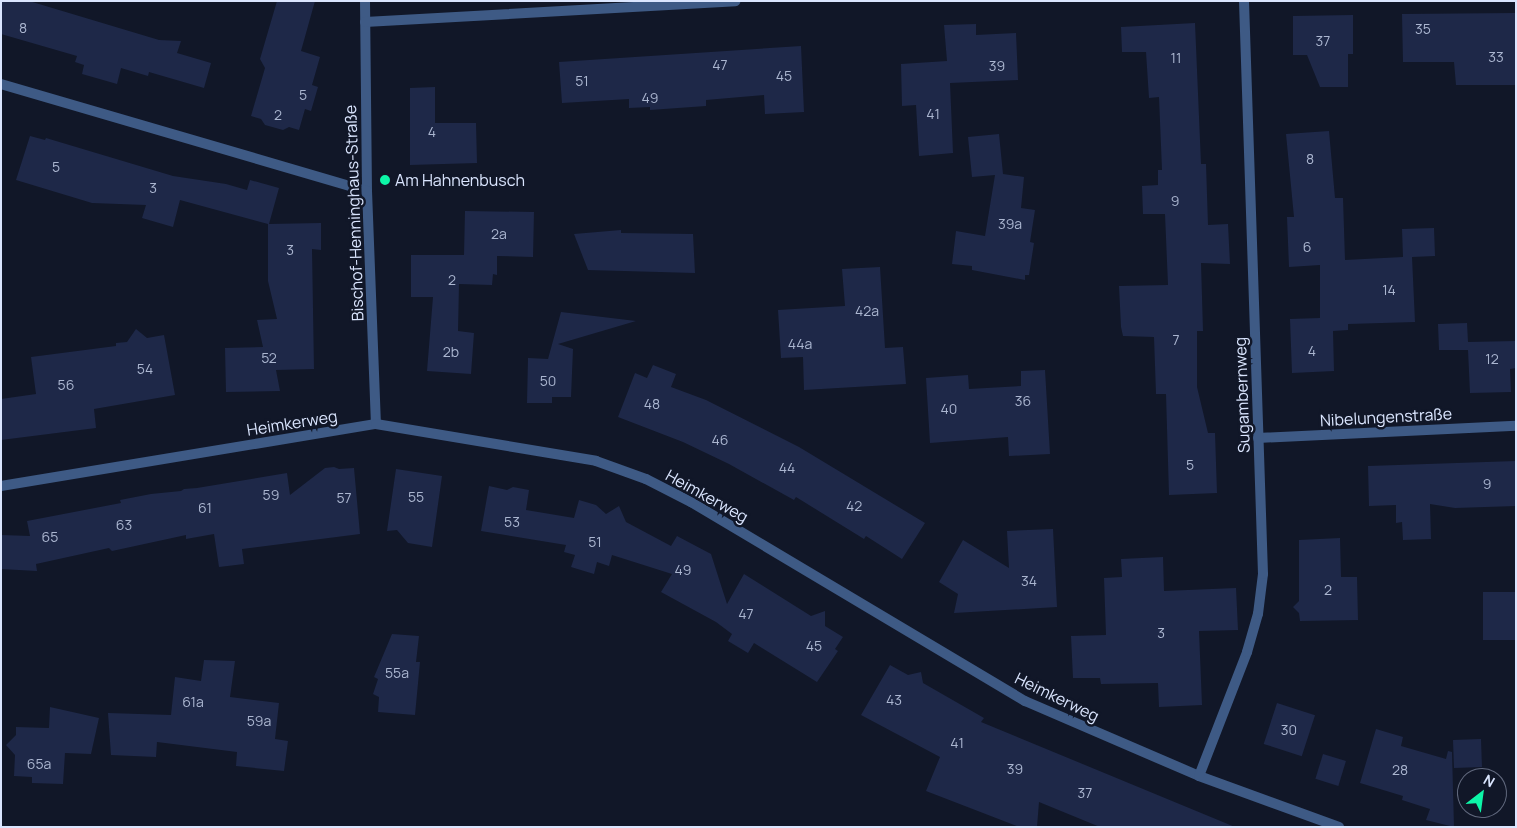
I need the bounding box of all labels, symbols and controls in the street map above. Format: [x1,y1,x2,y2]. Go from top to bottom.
house number: 8 [19,20,27,36]
house number: 35 [1415,21,1431,37]
house number: 37 [1316,33,1330,49]
house number: 33 [1488,49,1504,65]
house number: 11 [1171,50,1181,66]
house number: 47 [712,57,728,73]
house number: 39 [989,58,1005,74]
house number: 45 [776,68,792,84]
house number: 51 [575,73,589,89]
house number: 5 [299,87,307,103]
house number: 49 [642,90,658,106]
street label: Bischof-Henninghaus-Straße [341,104,367,322]
house number: 41 [926,106,940,122]
house number: 2 [274,107,282,123]
house number: 4 [428,124,436,140]
house number: 8 [1306,151,1314,167]
house number: 5 [52,159,60,175]
place label: Am Hahnenbusch [395,170,525,190]
marker: Am Hahnenbusch [379,174,391,186]
house number: 3 [149,180,157,196]
house number: 9 [1171,193,1179,209]
house number: 39a [998,216,1022,232]
house number: 2a [491,226,507,242]
house number: 6 [1303,239,1311,255]
house number: 3 [286,242,294,258]
house number: 2 [448,272,456,288]
house number: 14 [1382,282,1396,298]
house number: 42a [855,303,879,319]
house number: 7 [1172,332,1180,348]
house number: 44a [788,336,812,352]
street label: Sugambernweg [1230,337,1254,453]
house number: 4 [1308,343,1316,359]
house number: 2b [443,344,459,360]
house number: 52 [261,350,277,366]
house number: 12 [1485,351,1499,367]
house number: 54 [137,361,153,377]
house number: 50 [540,373,556,389]
house number: 56 [58,377,74,393]
house number: 36 [1015,393,1031,409]
house number: 48 [644,396,660,412]
house number: 40 [941,401,957,417]
street label: Nibelungenstraße [1319,404,1453,430]
street label: Heimkerweg [245,406,339,440]
house number: 46 [712,432,728,448]
house number: 5 [1186,457,1194,473]
house number: 44 [779,460,795,476]
street label: Heimkerweg [662,465,752,527]
house number: 9 [1483,476,1491,492]
house number: 59 [263,487,279,503]
house number: 55 [408,489,424,505]
house number: 57 [336,490,352,506]
house number: 42 [846,498,862,514]
house number: 61 [198,500,212,516]
house number: 53 [504,514,520,530]
house number: 63 [116,517,132,533]
house number: 65 [42,529,58,545]
house number: 51 [588,534,602,550]
house number: 49 [675,562,691,578]
house number: 34 [1021,573,1037,589]
house number: 2 [1324,582,1332,598]
house number: 47 [738,606,754,622]
house number: 3 [1157,625,1165,641]
house number: 45 [806,638,822,654]
house number: 55a [385,665,409,681]
street label: Heimkerweg [1012,668,1102,726]
house number: 43 [886,692,902,708]
house number: 61a [182,694,204,710]
house number: 59a [247,713,271,729]
house number: 30 [1281,722,1297,738]
house number: 41 [950,735,964,751]
house number: 65a [27,756,51,772]
house number: 39 [1007,761,1023,777]
house number: 28 [1392,762,1408,778]
north arrow [1457,768,1507,818]
text: N [1480,770,1498,791]
house number: 37 [1078,785,1092,801]

